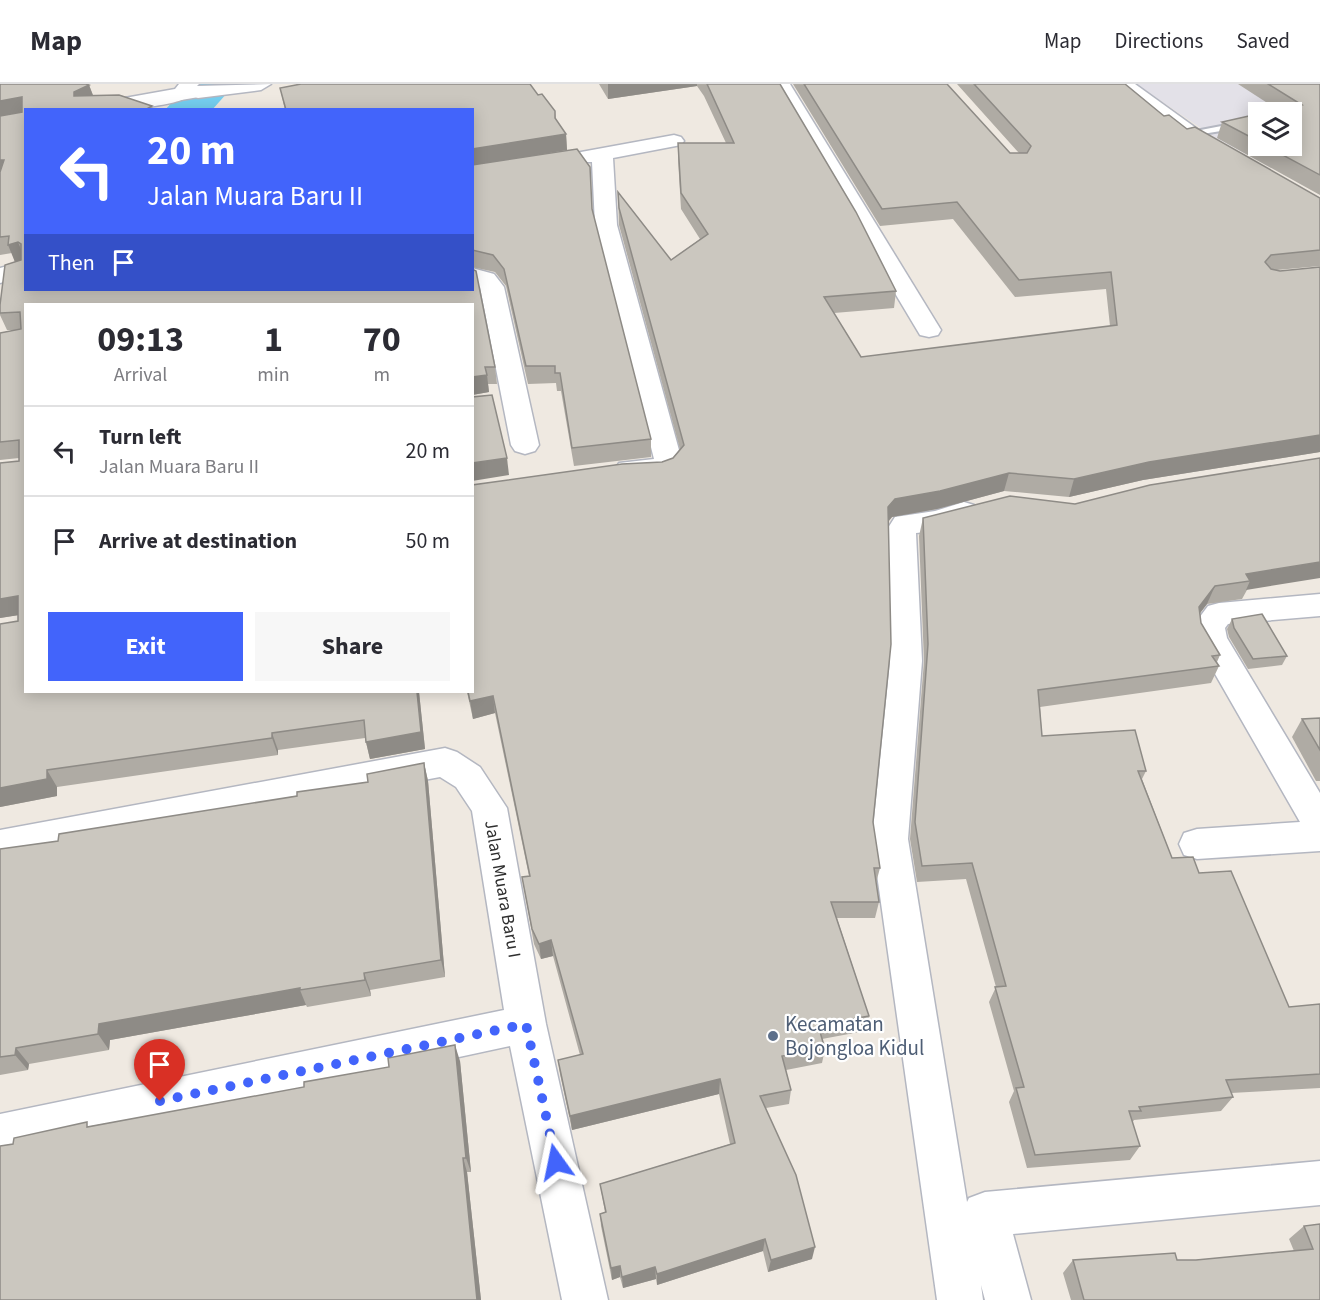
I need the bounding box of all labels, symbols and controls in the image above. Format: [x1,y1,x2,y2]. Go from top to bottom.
text: Map [30,21,82,61]
text: Map [1044,26,1082,56]
text: Directions [1115,26,1203,56]
text: Saved [1236,26,1290,56]
map controls [1248,102,1302,156]
button: layers [1248,102,1302,156]
text: 20 m [147,121,236,181]
icon: left [48,132,126,210]
text: Jalan Muara Baru II [147,177,363,216]
icon: arrive [107,246,140,279]
text: Then [48,247,95,279]
text: 09:13 [97,314,184,365]
text: 1 [264,314,283,365]
text: 70 [363,314,401,365]
text: Arrival [114,361,167,389]
text: min [257,361,290,389]
text: m [373,361,390,389]
text: Turn left [99,421,181,453]
icon: left [48,435,81,468]
text: 20 m [405,435,450,467]
text: Jalan Muara Baru II [99,453,259,481]
icon: arrive [48,525,81,558]
text: Arrive at destination [99,525,297,557]
text: 50 m [405,525,450,557]
button: Exit [48,612,243,681]
button: Share [255,612,450,681]
street label: Jalan Muara Baru I [478,818,527,960]
place label: Kecamatan Bojongloa Kidul [785,1009,924,1063]
marker: Kecamatan Bojongloa Kidul [766,1029,780,1043]
pin [134,1039,185,1101]
icon: arrive [143,1048,176,1081]
position arrow [524,1130,588,1194]

